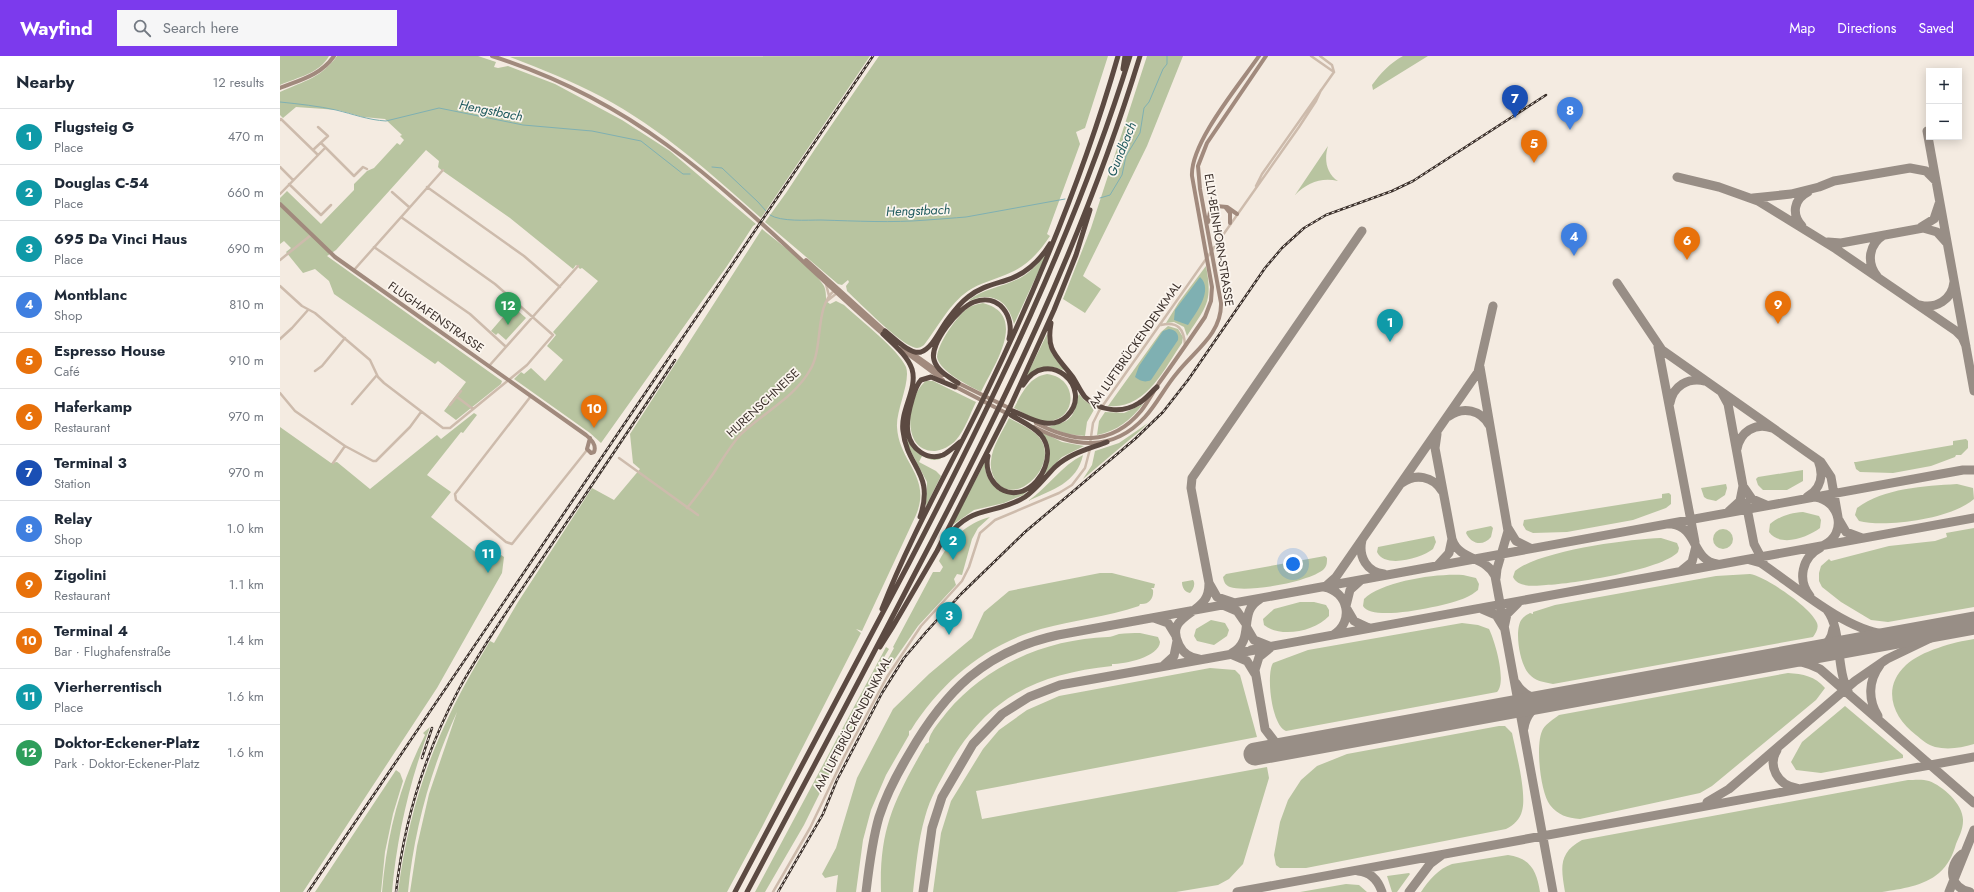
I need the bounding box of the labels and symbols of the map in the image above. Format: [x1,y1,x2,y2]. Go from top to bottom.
pin: 7 [1502,85,1528,118]
water label: Hengstbach [457,95,525,126]
pin: 8 [1557,97,1583,130]
water label: Gundbach [1102,119,1141,179]
pin: 5 [1521,130,1547,163]
street label: ELLY-BEINHORN-STRASSE [1200,172,1238,308]
water label: Hengstbach [885,200,951,221]
pin: 4 [1561,223,1587,256]
pin: 6 [1674,227,1700,260]
street label: FLUGHAFENSTRASSE [384,277,488,357]
street label: AM LUFTBRÜCKENDENKMAL [1084,277,1186,412]
pin: 9 [1765,291,1791,324]
pin: 12 [495,292,521,325]
pin: 1 [1377,309,1403,342]
street label: HURENSCHNEISE [722,364,804,442]
pin: 10 [581,395,607,428]
pin: 2 [940,527,966,560]
pin: 11 [475,540,501,573]
your location [1283,554,1303,574]
pin: 3 [936,602,962,635]
street label: AM LUFTBRÜCKENDENKMAL [810,653,897,795]

